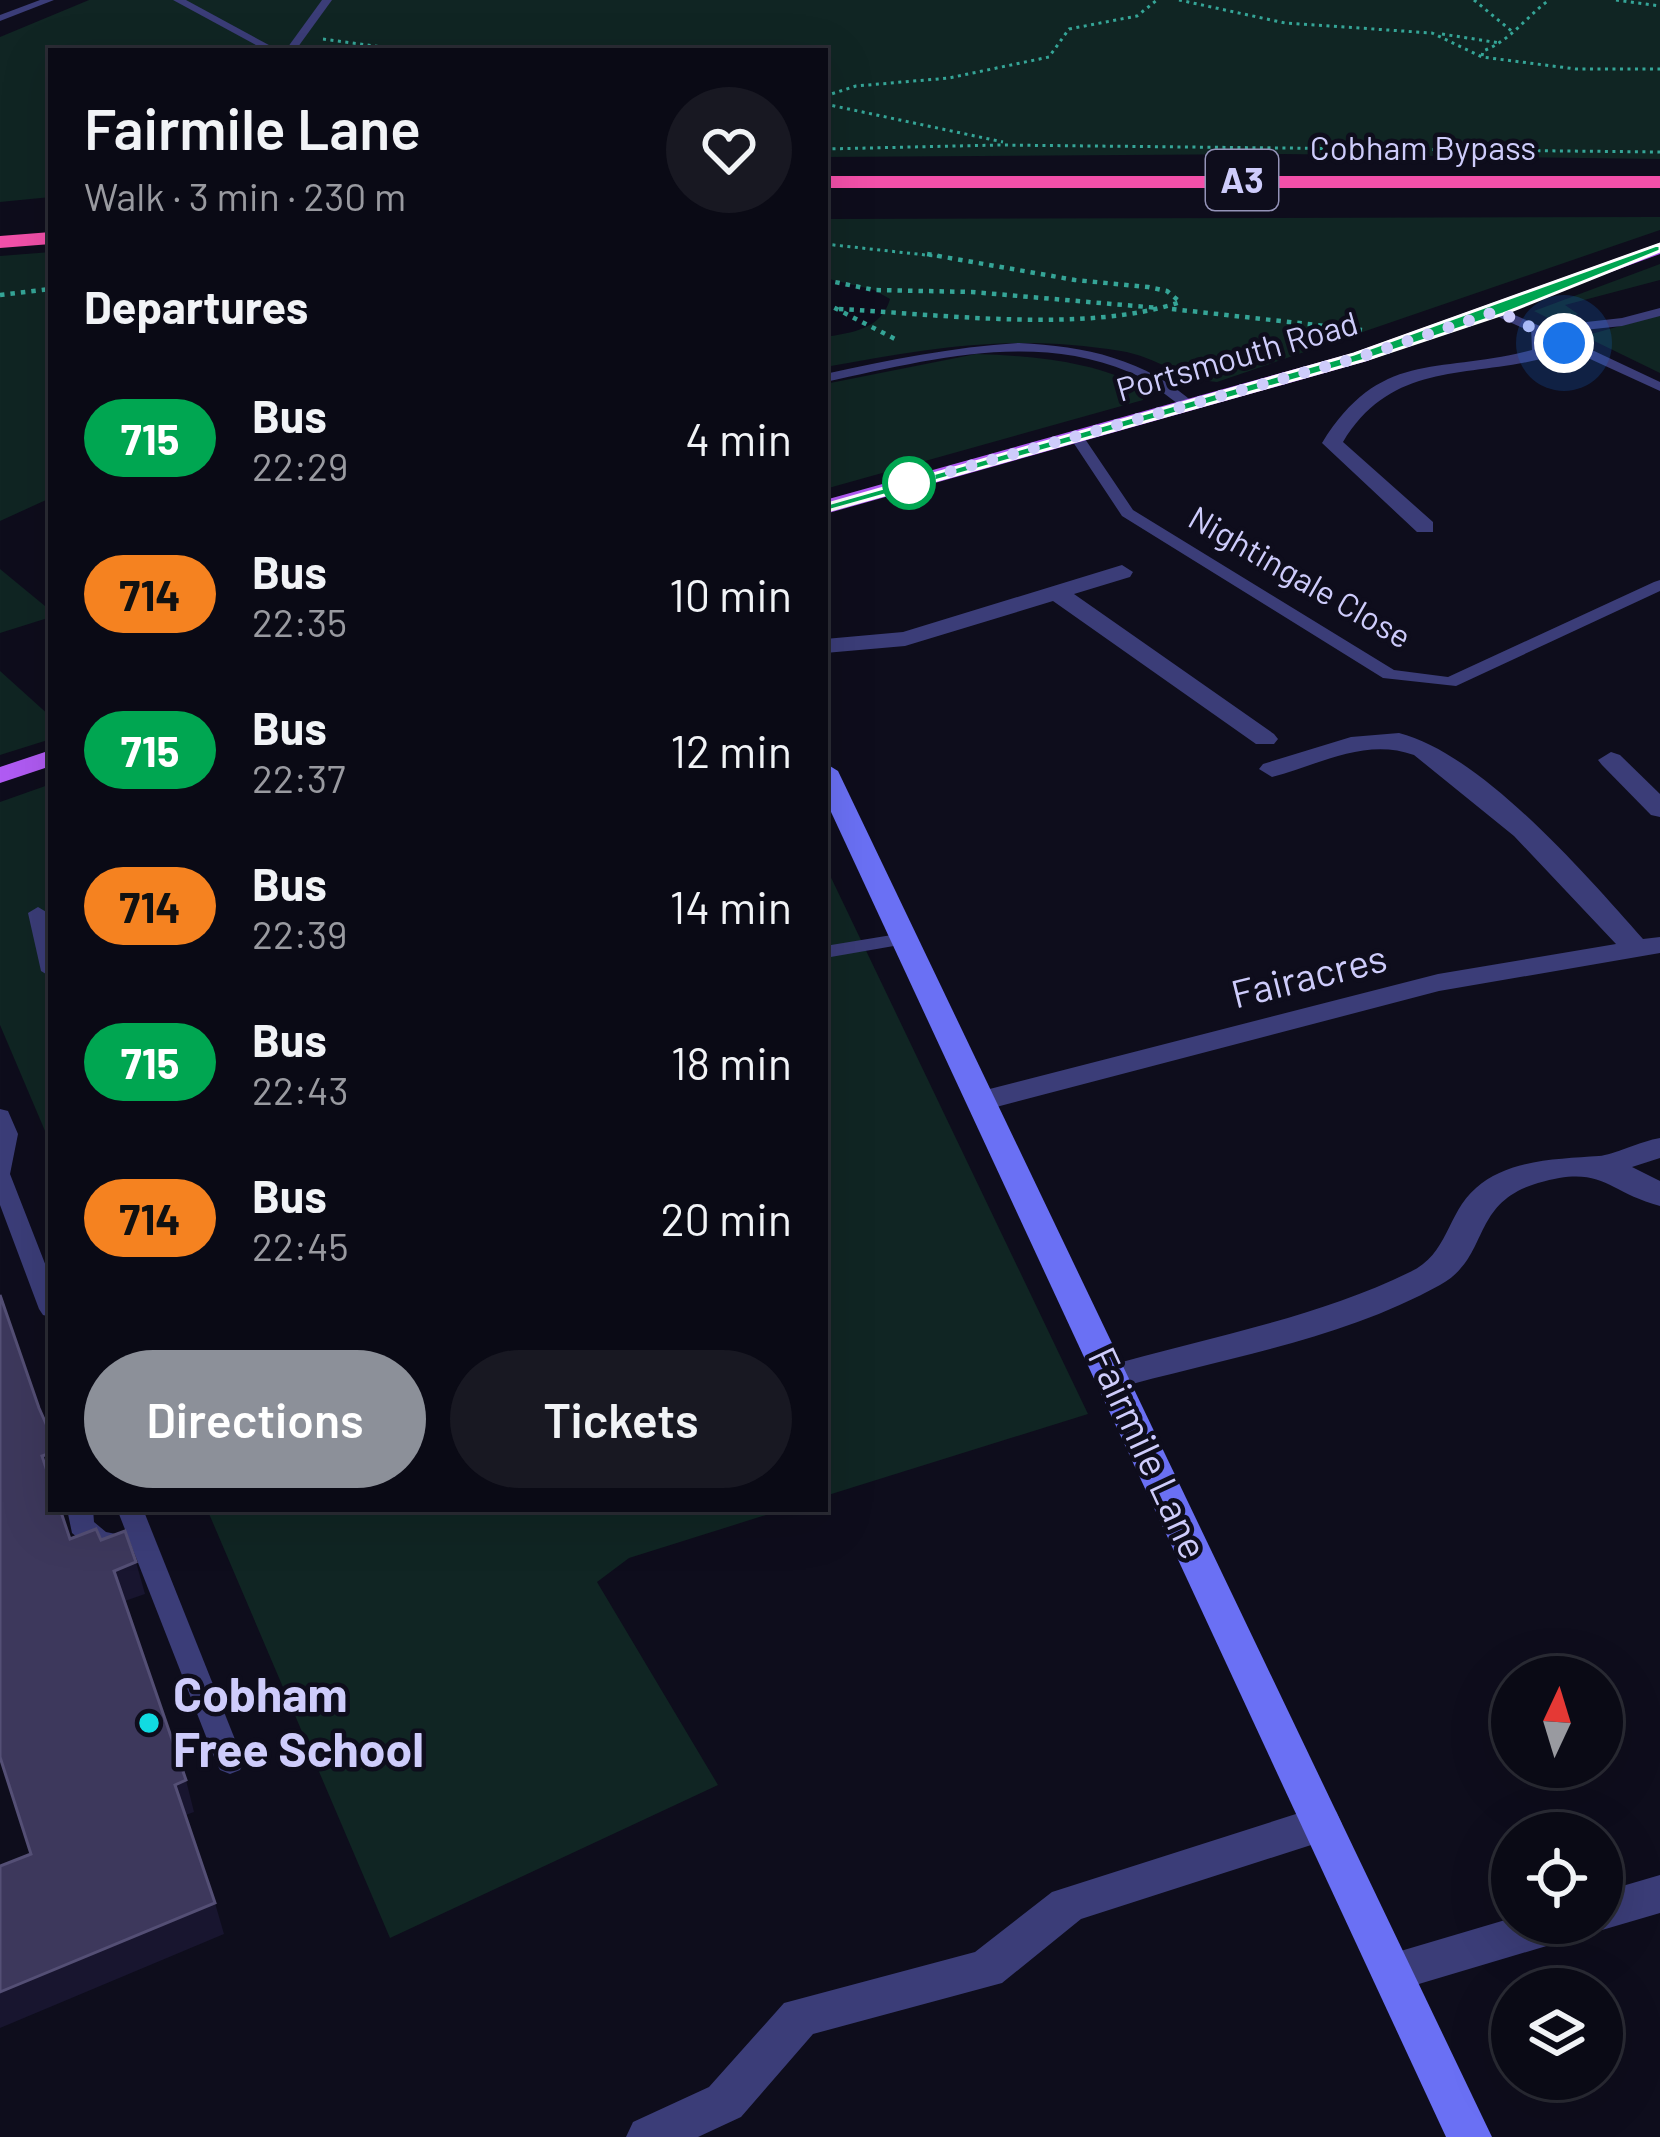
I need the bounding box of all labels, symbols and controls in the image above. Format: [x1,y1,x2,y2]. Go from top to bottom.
button: heart [666,87,792,213]
text: Fairmile Lane [84,93,421,161]
street label: Cobham Bypass [1310,127,1536,167]
road number: A3 [1206,150,1278,210]
text: Walk · 3 min · 230 m [84,172,406,219]
text: Departures [84,279,308,333]
street label: Portsmouth Road [1111,301,1362,409]
your location [1534,313,1594,373]
text: Bus [252,388,327,442]
text: 4 min [685,411,792,465]
text: 715 [121,413,179,463]
text: 22:29 [252,442,348,489]
unlabelled marker [884,458,934,508]
street label: Nightingale Close [1182,496,1419,656]
text: Bus [252,544,327,598]
text: 10 min [669,567,792,621]
text: 714 [119,569,181,619]
text: 22:35 [252,598,347,645]
text: Bus [252,700,327,754]
text: 12 min [670,723,792,777]
text: 715 [121,725,179,775]
text: 22:37 [252,754,346,801]
text: Bus [252,856,327,910]
text: 14 min [670,879,792,933]
text: 714 [119,881,181,931]
text: 22:39 [252,910,347,957]
street label: Fairacres [1226,933,1391,1016]
text: Bus [252,1012,327,1066]
text: 18 min [671,1035,792,1089]
text: 715 [121,1037,179,1087]
text: 22:43 [252,1066,349,1113]
text: Bus [252,1168,327,1222]
text: 20 min [661,1191,792,1245]
text: 714 [119,1193,181,1243]
text: 22:45 [252,1222,349,1269]
street label: Fairmile Lane [1080,1339,1219,1566]
button: Directions [84,1350,426,1488]
button: Tickets [450,1350,792,1488]
north arrow [1491,1656,1623,1788]
map controls [1491,1656,1623,2100]
place label: Cobham Free School [173,1664,424,1777]
marker: Cobham Free School [136,1710,162,1736]
button: locate [1491,1812,1623,1944]
button: layers [1491,1968,1623,2100]

